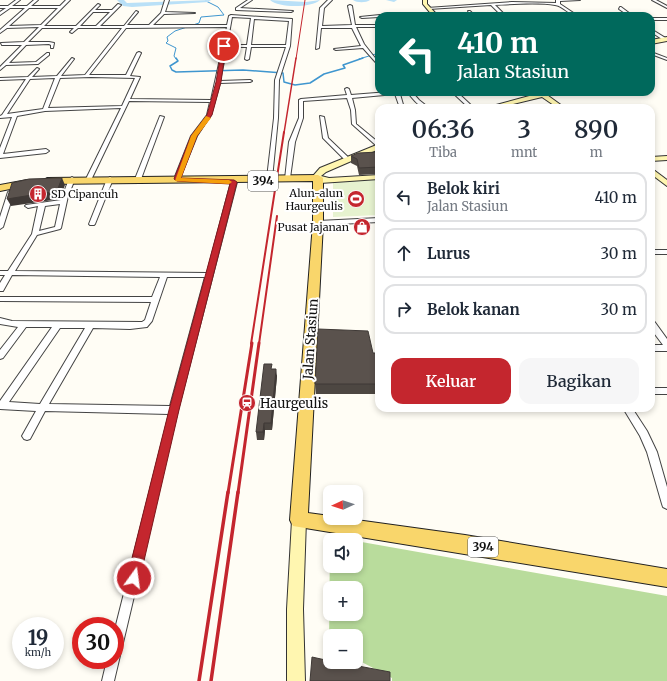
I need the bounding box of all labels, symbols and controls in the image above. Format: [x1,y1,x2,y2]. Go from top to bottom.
text: 410 m [457,25,538,61]
icon: left [391,28,443,80]
pin [207,29,241,63]
icon: arrive [213,35,235,57]
text: Jalan Stasiun [457,60,569,83]
text: 06:36 [412,114,474,145]
text: 3 [517,114,531,145]
text: 890 [574,114,618,145]
text: Tiba [429,144,457,161]
text: mnt [511,144,537,161]
text: m [590,144,603,161]
road number: 394 [248,171,278,191]
text: Belok kiri [427,179,500,198]
building icon: SD Cipancuh [28,184,48,204]
place label: Alun-alun Haurgeulis [285,186,344,213]
icon: left [393,186,415,208]
place label: SD Cipancuh [51,187,119,201]
text: 410 m [595,188,637,207]
sports icon: Alun-alun Haurgeulis [346,189,366,209]
text: Jalan Stasiun [427,198,508,215]
shop icon: Pusat Jajanan [352,217,372,237]
place label: Pusat Jajanan [278,220,350,234]
icon: ahead [393,242,415,264]
text: Lurus [427,244,470,263]
text: 30 m [600,244,637,263]
street label: Jalan Stasiun [299,298,322,381]
icon: right [393,298,415,320]
text: Belok kanan [427,300,520,319]
text: 30 m [600,300,637,319]
button: Keluar [391,358,511,404]
button: Bagikan [519,358,639,404]
station icon: Haurgeulis [237,393,257,413]
place label: Haurgeulis [260,395,328,412]
north arrow [323,485,363,525]
map controls [323,485,363,669]
button: sound [323,533,363,573]
road number: 394 [468,537,498,557]
position arrow [113,557,155,599]
button: + [323,581,363,621]
speed limit sign: 30 [72,617,124,669]
text: 19 [28,625,48,650]
button: − [323,629,363,669]
text: km/h [25,646,51,659]

